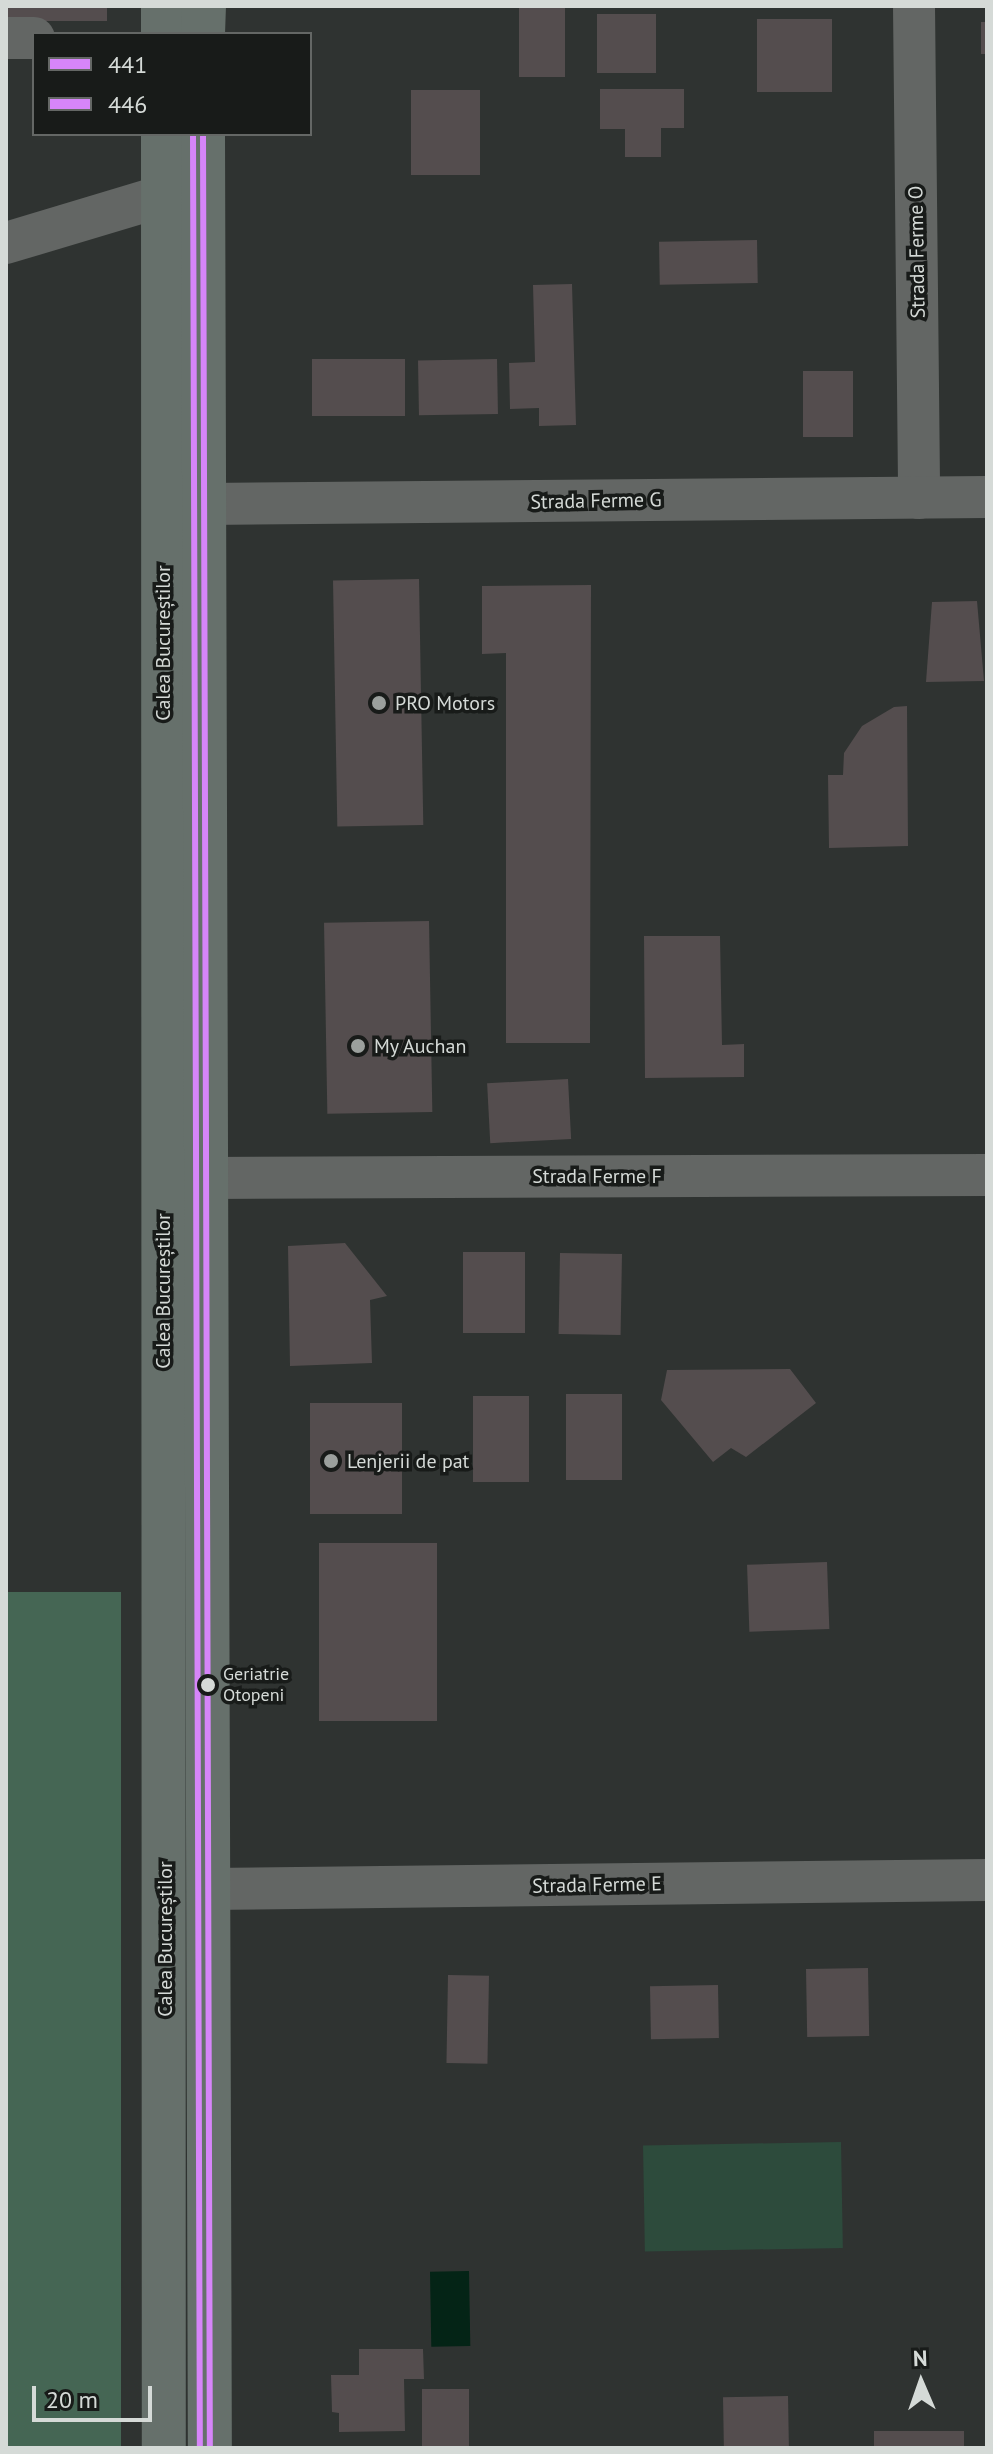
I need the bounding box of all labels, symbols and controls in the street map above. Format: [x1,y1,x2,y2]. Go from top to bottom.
legend [32,32,312,136]
text: 441 [108,49,147,80]
text: 446 [108,89,147,120]
street label: Strada Ferme O [904,185,930,319]
street label: Strada Ferme G [530,488,662,514]
street label: Calea Bucureștilor [151,565,175,721]
place label: PRO Motors [395,691,495,715]
marker: PRO Motors [370,694,388,712]
place label: My Auchan [374,1034,468,1058]
marker: My Auchan [349,1037,367,1055]
street label: Strada Ferme F [532,1164,662,1188]
street label: Calea Bucureștilor [151,1213,175,1369]
place label: Lenjerii de pat [347,1449,469,1473]
marker: Lenjerii de pat [322,1452,340,1470]
place label: Geriatrie Otopeni [223,1664,289,1706]
marker: Geriatrie Otopeni [200,1677,216,1693]
street label: Calea Bucureștilor [153,1861,177,2017]
street label: Strada Ferme E [532,1872,662,1898]
north arrow [881,2342,961,2422]
text: N [912,2344,928,2372]
scale bar [36,2370,156,2420]
text: 20 m [46,2384,98,2415]

